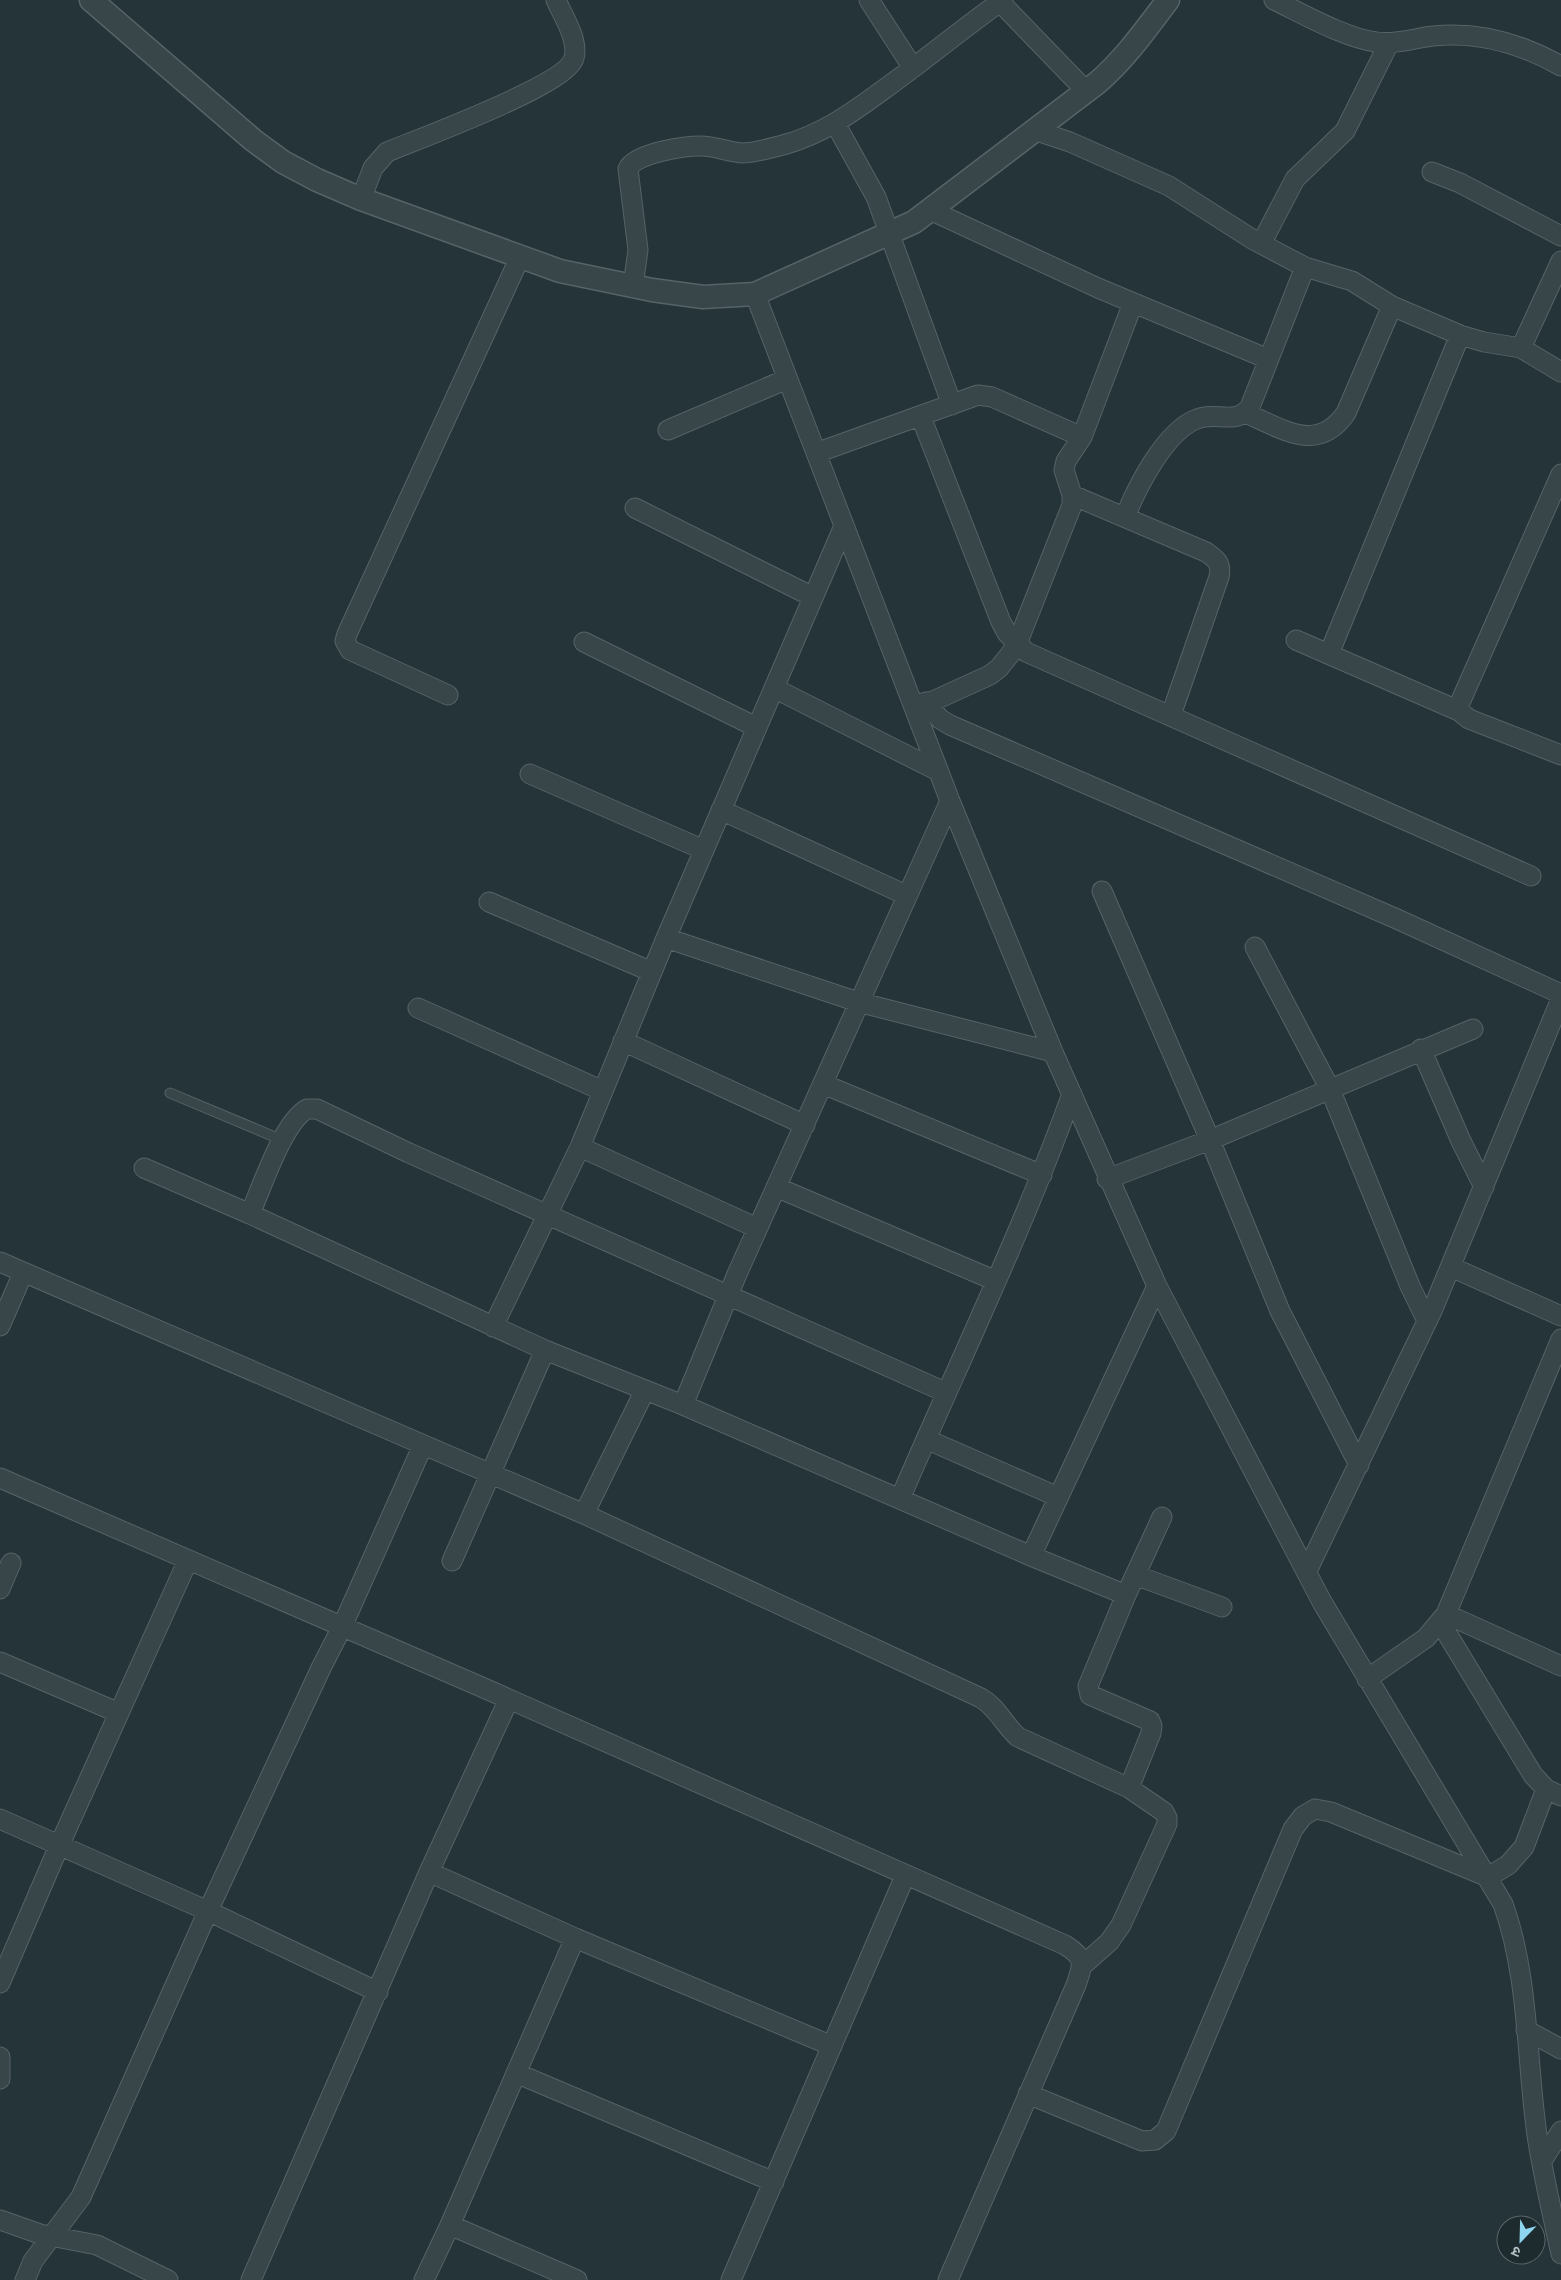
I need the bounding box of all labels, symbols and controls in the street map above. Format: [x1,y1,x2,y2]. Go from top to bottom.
north arrow [1496,2215,1546,2265]
text: उ [1508,2242,1523,2262]

